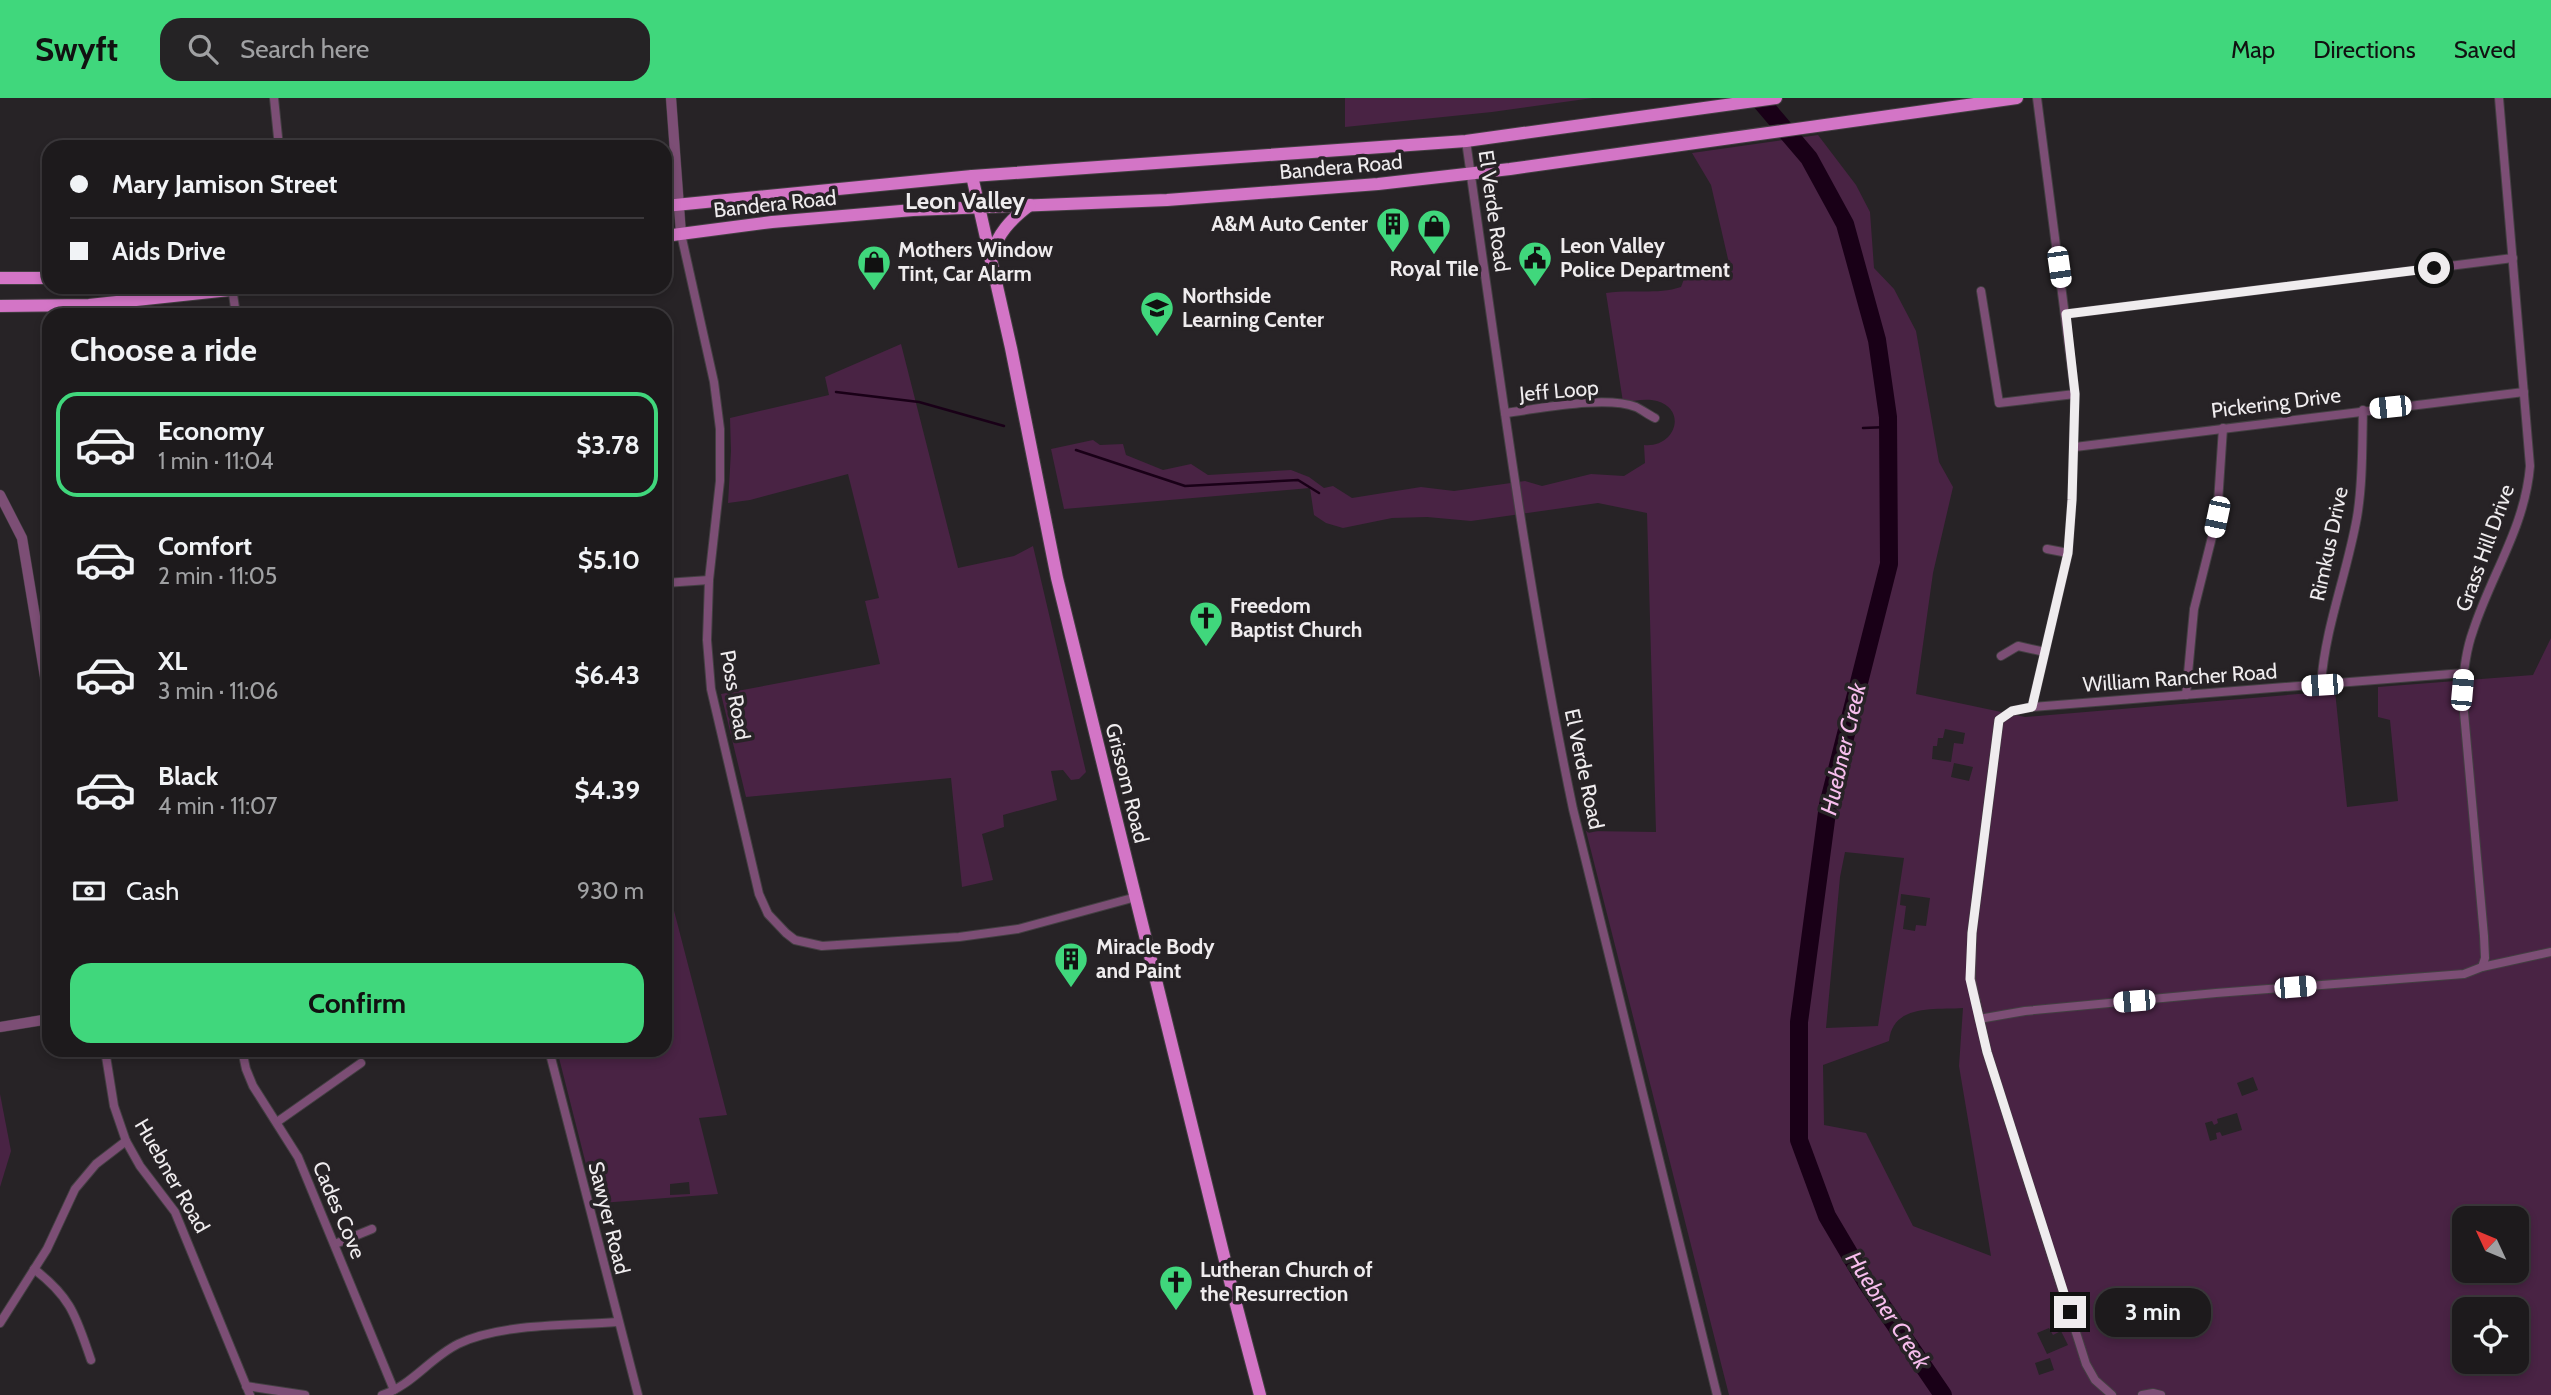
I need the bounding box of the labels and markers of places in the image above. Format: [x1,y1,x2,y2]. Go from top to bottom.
building icon: A&M Auto Center [1374,205,1412,254]
shop icon: Royal Tile [1415,207,1453,256]
place label: A&M Auto Center [1211,211,1368,236]
place label: Leon Valley Police Department [1560,233,1730,282]
place label: Mothers Window Tint, Car Alarm [898,237,1054,286]
public building icon: Leon Valley Police Department [1516,239,1554,288]
shop icon: Mothers Window Tint, Car Alarm [855,243,893,292]
place label: Royal Tile [1389,256,1479,281]
place label: Northside Learning Center [1182,283,1324,332]
school or university icon: Northside Learning Center [1138,289,1176,338]
place label: Freedom Baptist Church [1230,593,1362,642]
church icon: Freedom Baptist Church [1187,599,1225,648]
place label: Miracle Body and Paint [1096,934,1215,983]
building icon: Miracle Body and Paint [1052,940,1090,989]
place label: Lutheran Church of the Resurrection [1200,1257,1373,1306]
church icon: Lutheran Church of the Resurrection [1157,1263,1195,1312]

